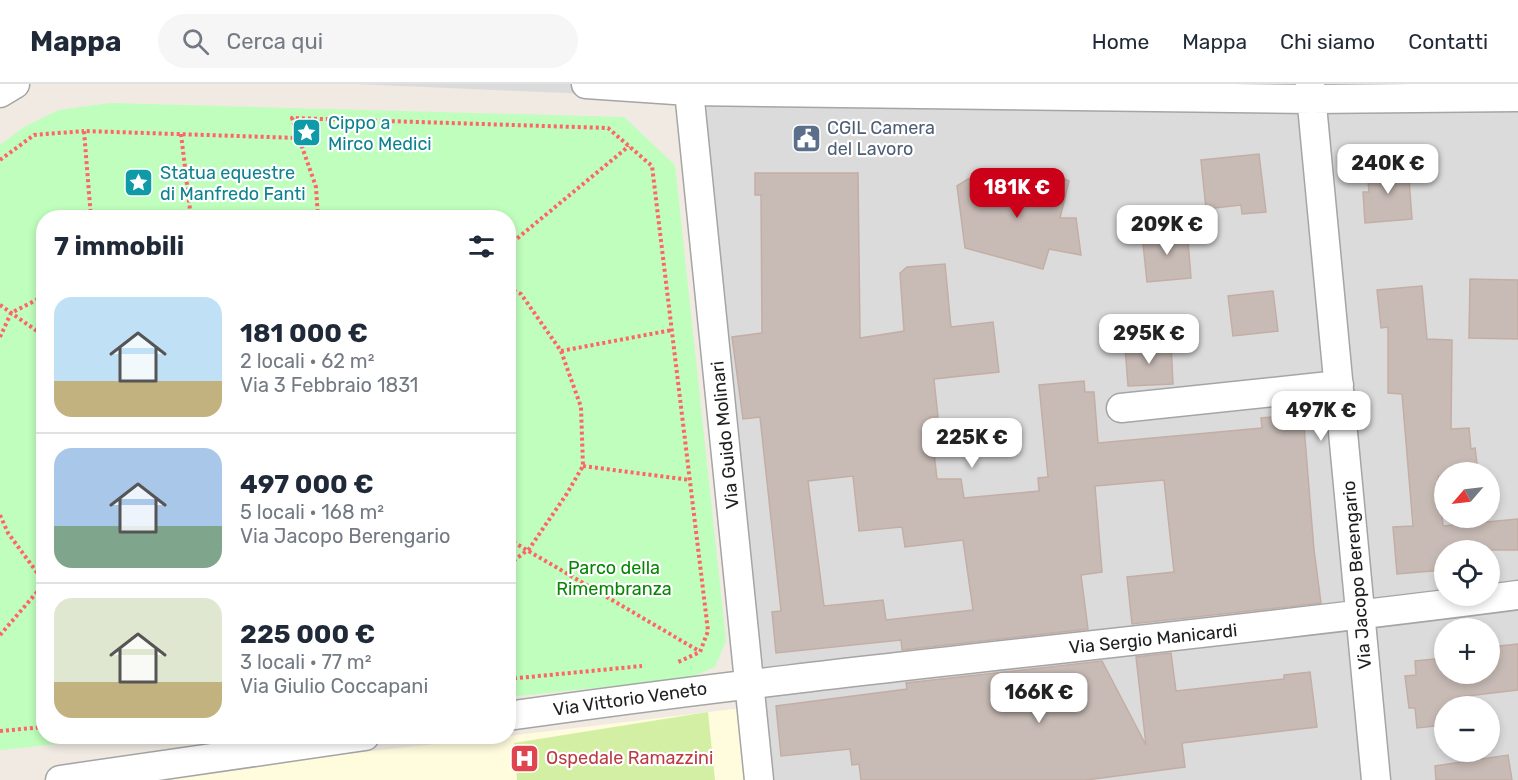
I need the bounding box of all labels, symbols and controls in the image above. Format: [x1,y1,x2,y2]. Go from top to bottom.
search box [158,14,578,68]
text: Mappa [30,25,122,58]
icon: search [179,25,212,58]
text: Cerca qui [227,28,323,55]
text: Home [1092,29,1149,54]
text: Mappa [1182,29,1247,54]
text: Chi siamo [1280,29,1375,54]
text: Contatti [1408,29,1488,54]
place label: Cippo a Mirco Medici [328,112,432,155]
place icon: Cippo a Mirco Medici [291,117,323,149]
place label: CGIL Camera del Lavoro [827,117,935,160]
public building icon: CGIL Camera del Lavoro [790,122,822,154]
pin: 240K € [1339,144,1437,195]
text: 240K € [1351,151,1425,175]
place label: Statua equestre di Manfredo Fanti [160,162,306,205]
place icon: Statua equestre di Manfredo Fanti [123,167,155,199]
pin: 181K € [968,168,1066,219]
text: 181K € [984,175,1050,199]
pin: 209K € [1118,205,1216,256]
text: 209K € [1131,212,1203,236]
icon: filters [465,230,498,263]
text: 7 immobili [54,231,184,262]
pin: 295K € [1100,314,1198,365]
text: 181 000 € [240,318,368,349]
icon: home [102,321,174,393]
text: 295K € [1113,321,1185,345]
text: 2 locali · 62 m² [240,349,374,373]
street label: Via Guido Molinari [706,360,744,510]
text: Via 3 Febbraio 1831 [240,373,418,397]
pin: 497K € [1272,391,1370,442]
text: 497K € [1286,398,1357,422]
pin: 225K € [923,418,1021,469]
text: 225K € [936,425,1008,449]
north arrow [1434,462,1500,528]
map controls [1434,462,1500,762]
text: 497 000 € [240,469,374,500]
icon: home [102,472,174,544]
street label: Via Jacopo Berengario [1338,480,1376,670]
text: 5 locali · 168 m² [240,500,384,524]
text: Via Jacopo Berengario [240,524,450,548]
button: locate [1434,540,1500,606]
park label: Parco della Rimembranza [556,557,672,600]
button: + [1434,618,1500,684]
text: 225 000 € [240,619,375,650]
street label: Via Sergio Manicardi [1068,619,1238,659]
icon: home [102,622,174,694]
text: 3 locali · 77 m² [240,650,371,674]
pin: 166K € [990,673,1088,724]
text: Via Giulio Coccapani [240,674,428,698]
street label: Via Vittorio Veneto [552,677,708,721]
text: 166K € [1004,680,1074,704]
button: − [1434,696,1500,762]
hospital icon: Ospedale Ramazzini [509,742,541,774]
place label: Ospedale Ramazzini [546,747,713,769]

